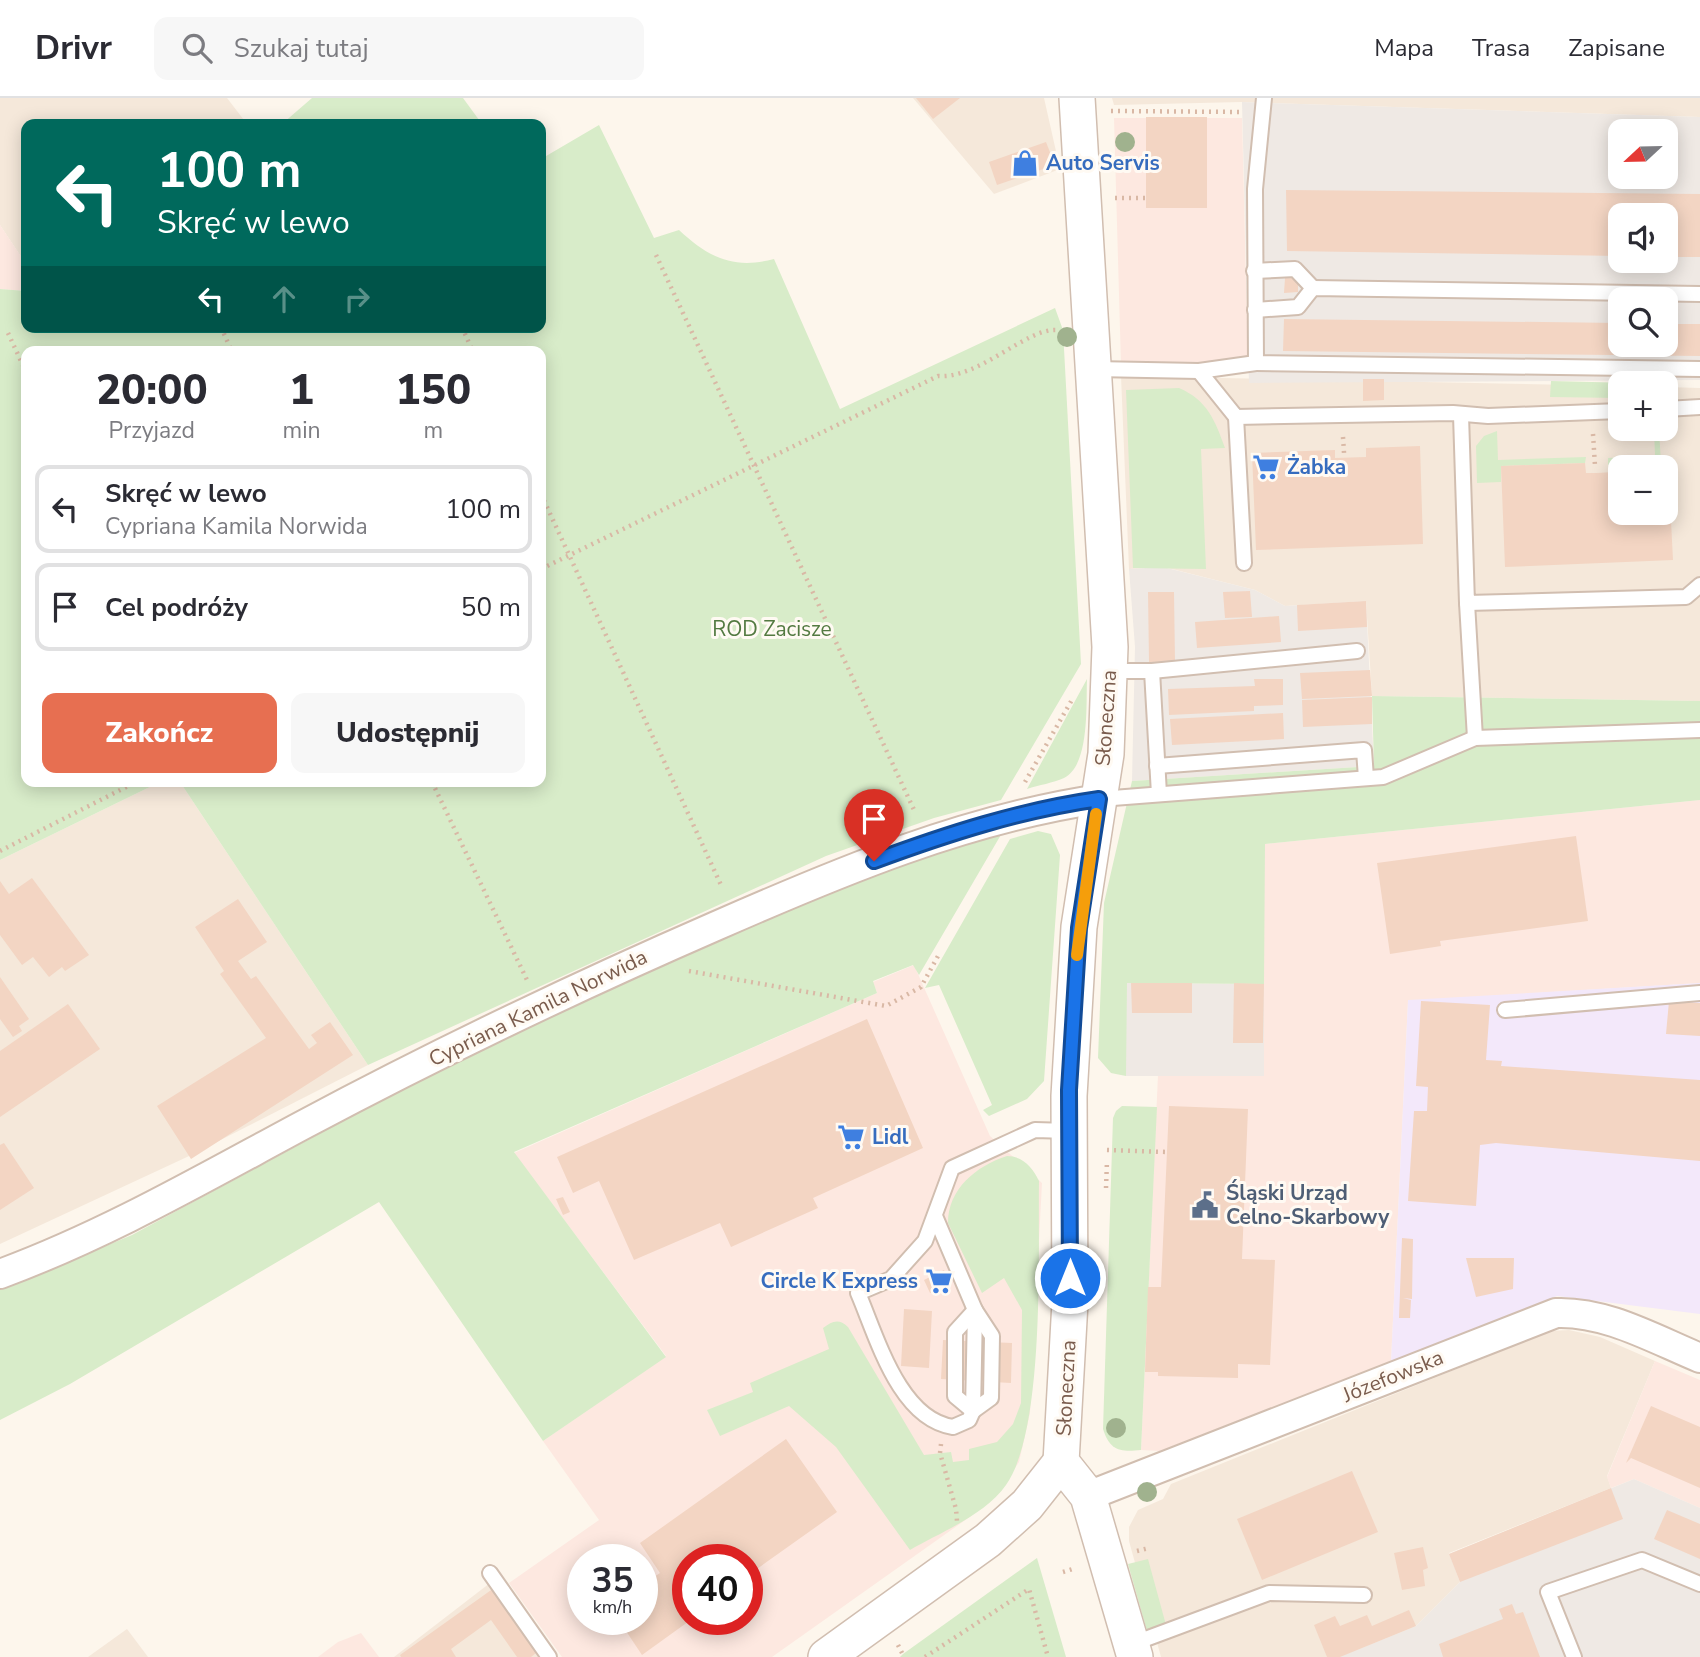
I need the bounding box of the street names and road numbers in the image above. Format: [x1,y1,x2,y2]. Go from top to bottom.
street label: Słoneczna [1089,669,1123,767]
street label: Cypriana Kamila Norwida [424,943,652,1073]
street label: Słoneczna [1049,1339,1083,1437]
street label: Józefowska [1338,1343,1448,1409]

